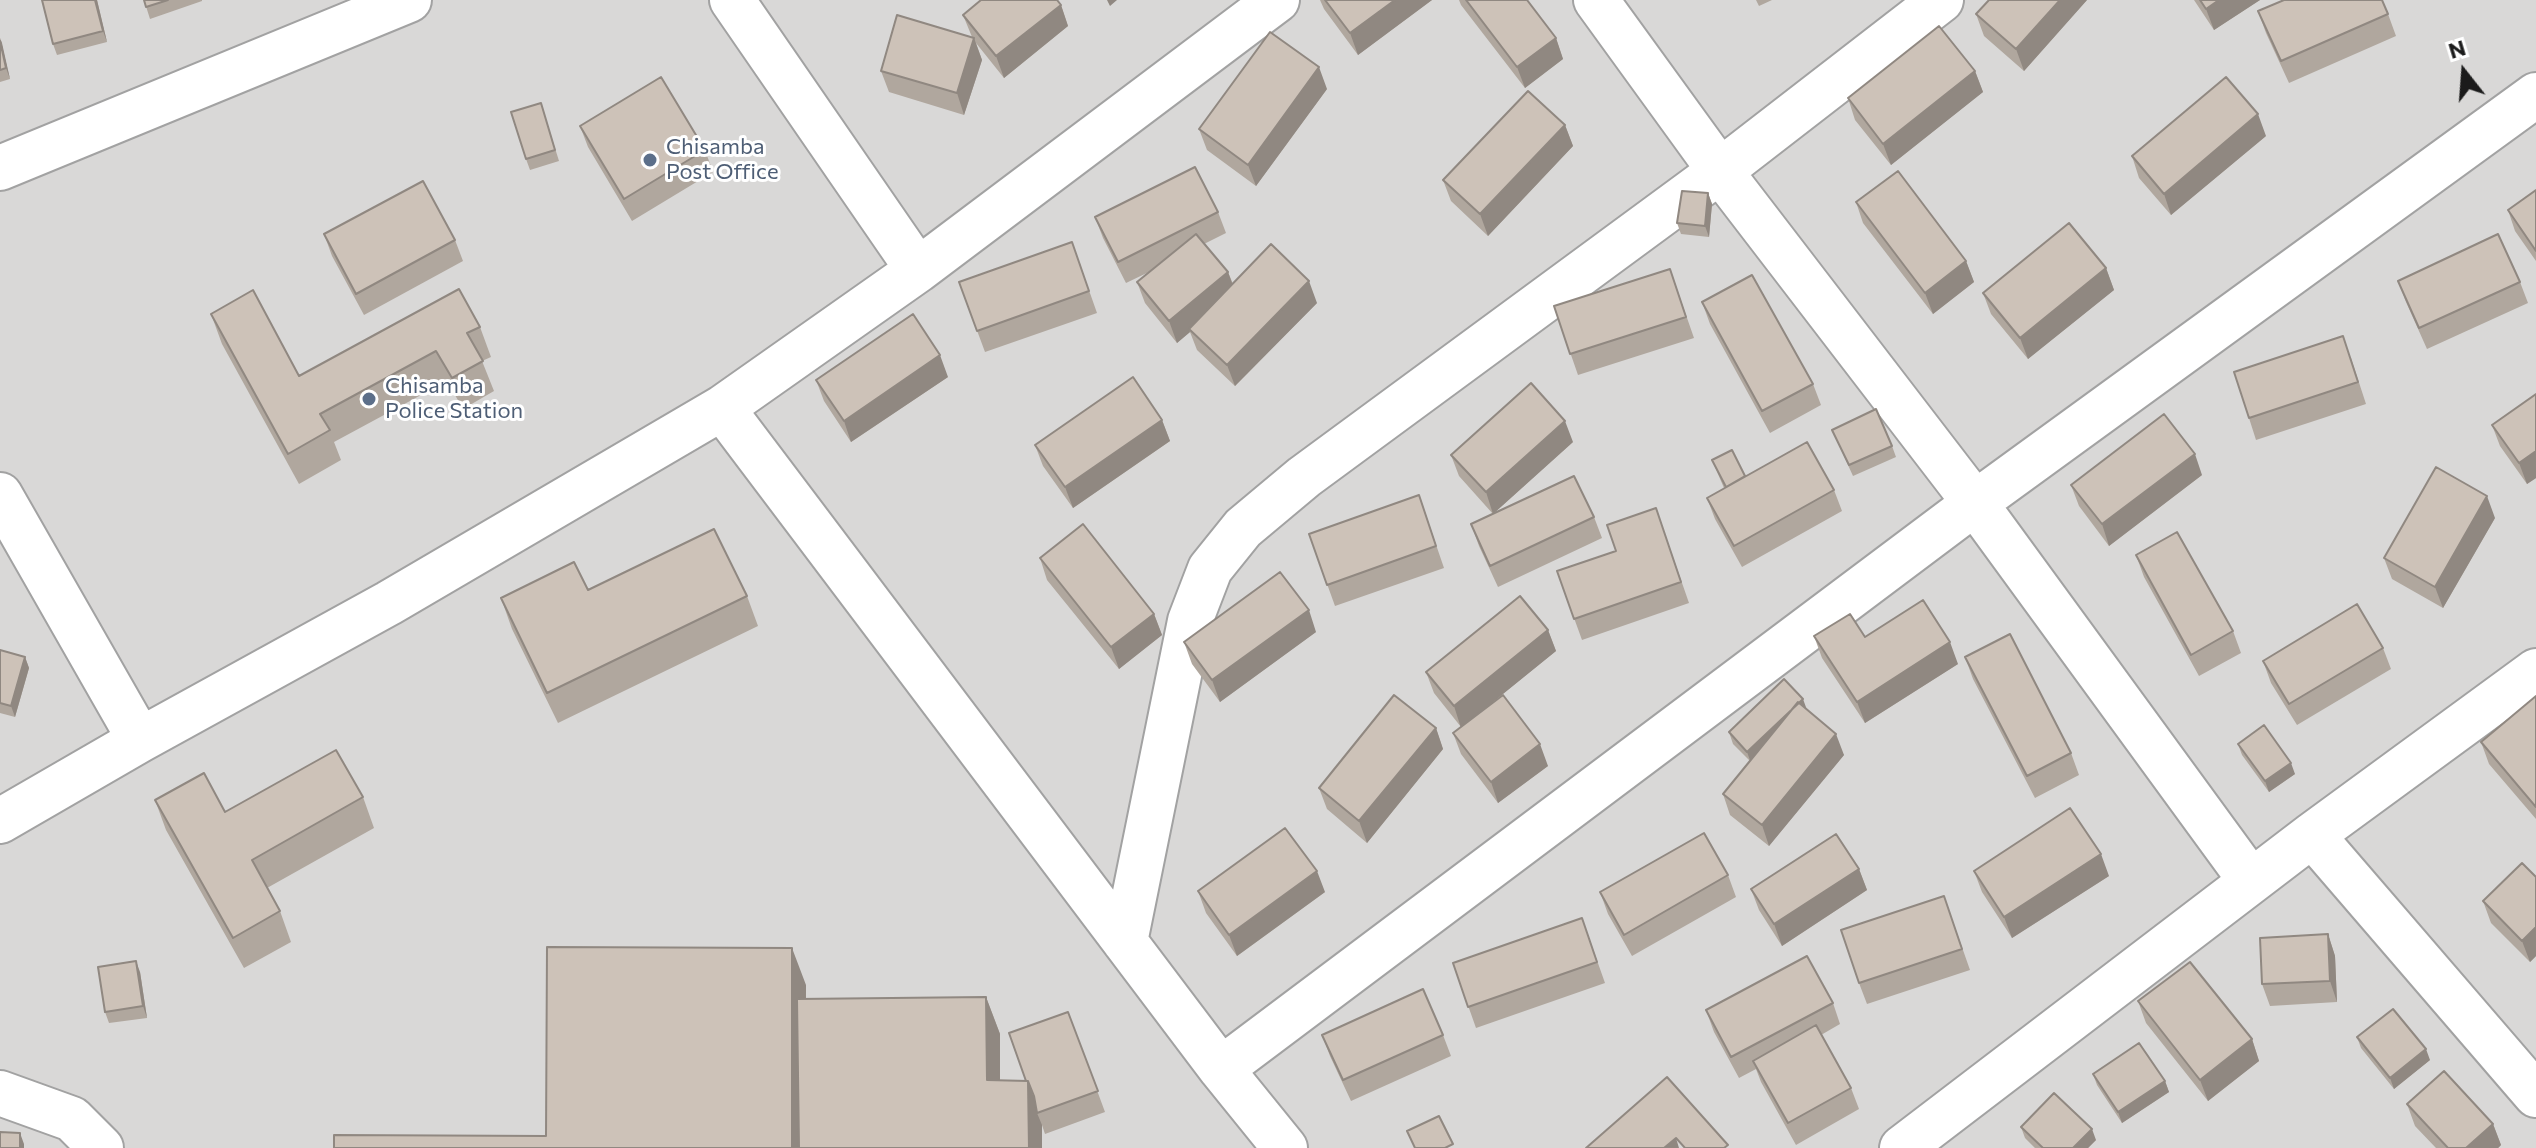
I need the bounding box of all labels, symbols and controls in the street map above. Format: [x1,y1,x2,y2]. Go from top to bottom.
north arrow [2424,32,2504,112]
text: N [2445,33,2469,64]
place label: Chisamba Post Office [666,134,779,186]
marker: Chisamba Post Office [641,151,659,169]
place label: Chisamba Police Station [385,373,523,424]
marker: Chisamba Police Station [360,390,378,408]

